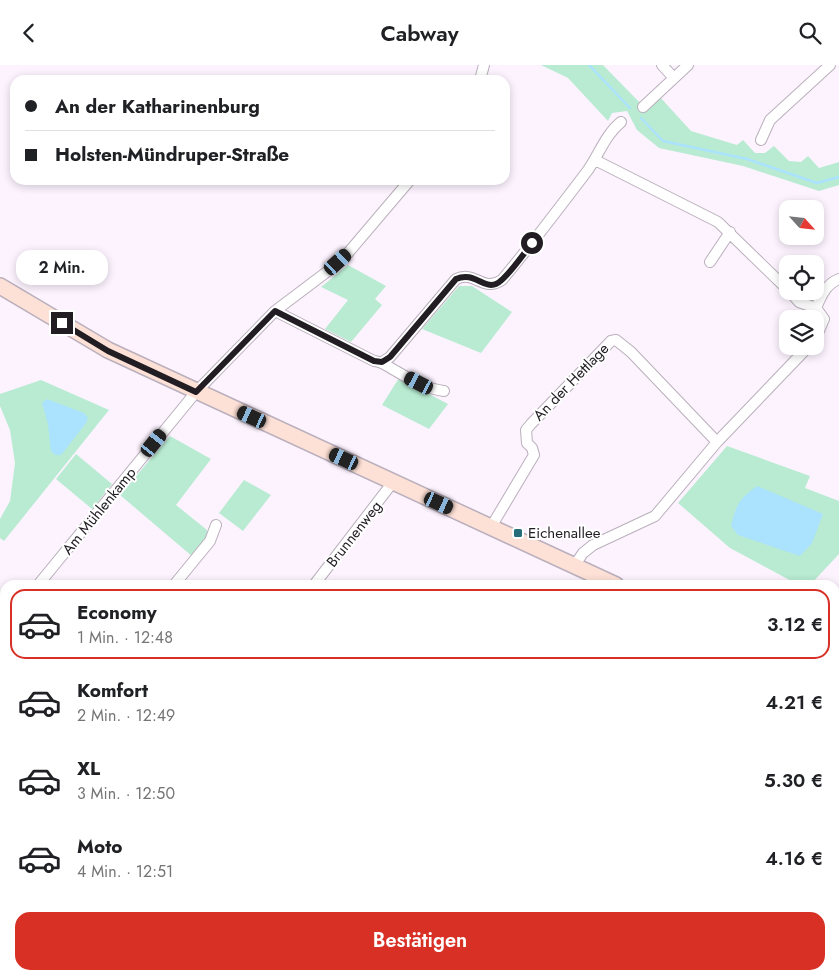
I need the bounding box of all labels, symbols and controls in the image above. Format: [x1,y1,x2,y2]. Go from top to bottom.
text: Cabway [380,17,459,49]
icon: back [15,19,43,47]
icon: search [796,19,824,47]
text: An der Katharinenburg [55,93,260,120]
text: Holsten-Mündruper-Straße [55,141,289,168]
north arrow [779,200,824,245]
map controls [779,200,824,355]
route start [521,232,543,254]
car [321,246,354,278]
callout: 2 Min. [16,251,108,285]
button: locate [779,255,824,300]
text: 2 Min. [38,256,86,279]
button: layers [779,310,824,355]
route end [51,312,73,334]
street label: An der Hettlage [528,338,614,426]
car [402,370,435,396]
car [235,404,268,430]
car [138,427,169,459]
car [327,446,360,472]
street label: Am Mühlenkamp [57,462,142,560]
car [422,490,455,516]
street label: Brunnenweg [321,496,387,572]
place label: Eichenallee [528,522,601,544]
marker: Eichenallee [512,527,524,539]
text: Economy [77,599,157,626]
icon: car [17,602,62,647]
text: 3.12 € [767,611,823,638]
text: 1 Min. · 12:48 [77,626,173,649]
text: Komfort [77,677,148,704]
icon: car [17,680,62,725]
text: 4.21 € [765,689,823,716]
text: 2 Min. · 12:49 [77,704,175,727]
text: XL [77,755,100,782]
icon: car [17,758,62,803]
text: 5.30 € [764,767,823,794]
text: 3 Min. · 12:50 [77,782,175,805]
text: Moto [77,833,122,860]
icon: car [17,836,62,881]
text: 4.16 € [765,845,823,872]
text: 4 Min. · 12:51 [77,860,173,883]
button: Bestätigen [15,912,825,970]

